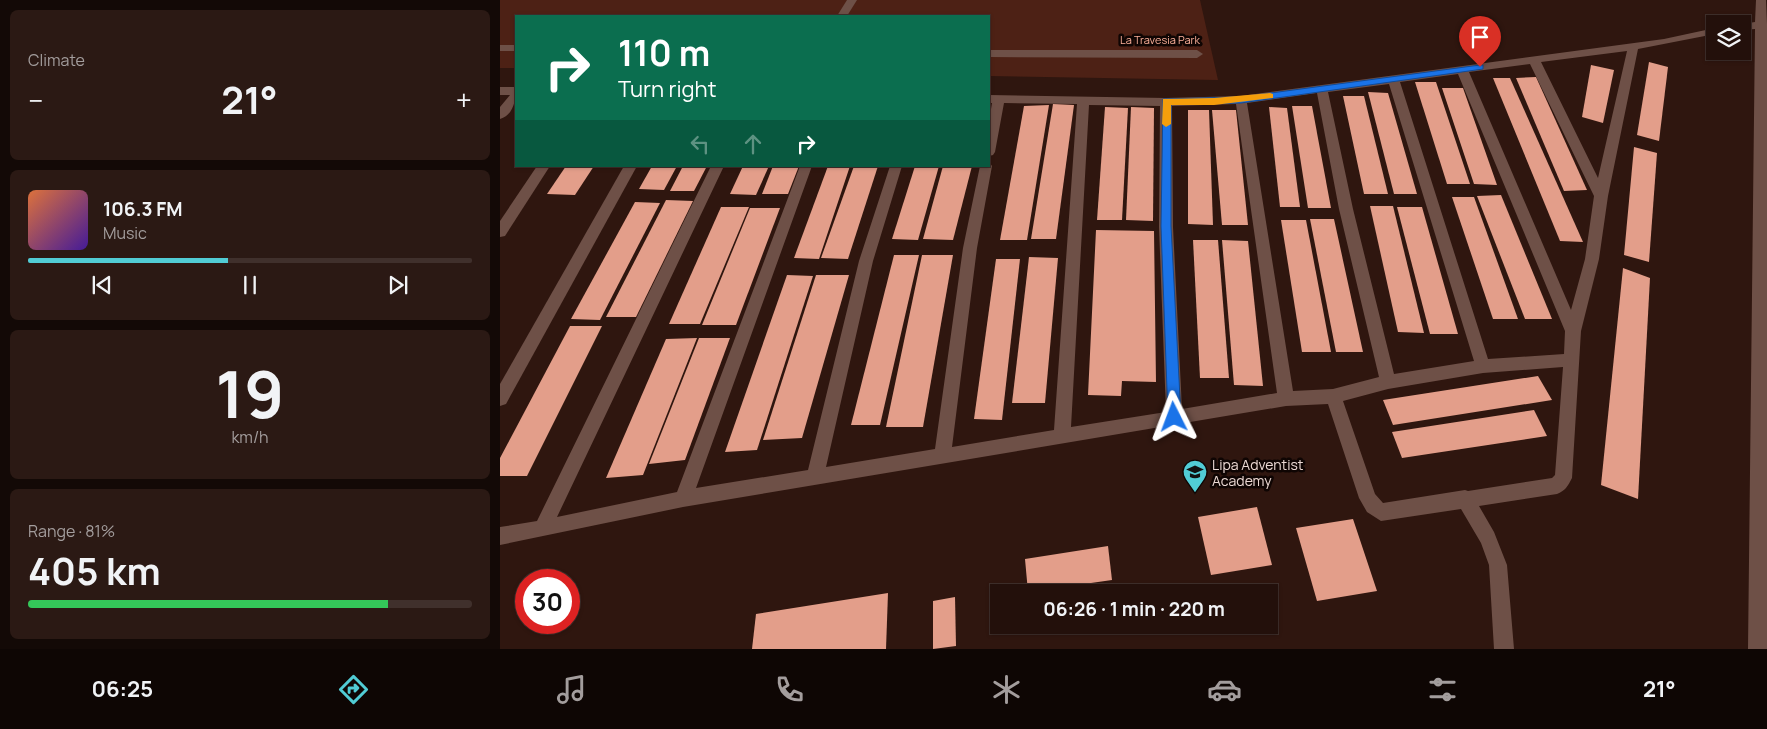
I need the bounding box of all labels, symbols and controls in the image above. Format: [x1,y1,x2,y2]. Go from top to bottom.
map controls [1706,15,1751,60]
button: layers [1706,15,1751,60]
pin [1459,16,1501,67]
icon: arrive [1466,23,1494,51]
text: 110 m [618,29,710,77]
park label: La Travesia Park [1120,32,1201,47]
icon: right [535,35,600,100]
text: Climate [28,49,85,71]
text: 21° [221,73,278,125]
text: Turn right [618,74,716,104]
text: − [28,81,43,119]
text: + [456,81,472,119]
icon: left [686,130,714,158]
icon: ahead [739,130,767,158]
icon: right [792,130,820,158]
text: 106.3 FM [103,196,182,222]
text: Music [103,222,147,244]
icon: previous [88,271,116,299]
icon: pause [236,271,264,299]
icon: next [384,271,412,299]
text: 19 [216,349,284,438]
position arrow [1147,390,1199,442]
text: km/h [231,426,269,448]
place label: Lipa Adventist Academy [1212,455,1304,490]
school or university icon: Lipa Adventist Academy [1182,459,1208,493]
text: Range · 81% [28,520,115,542]
text: 405 km [28,544,161,596]
speed limit sign: 30 [515,569,580,634]
text: 06:26 · 1 min · 220 m [1043,596,1225,622]
icon: directions [336,672,371,707]
icon: music [554,672,589,707]
icon: phone [772,672,807,707]
icon: climate [989,672,1024,707]
icon: car [1207,672,1242,707]
icon: filters [1425,672,1460,707]
text: 06:25 [91,674,153,704]
text: 21° [1643,674,1676,704]

